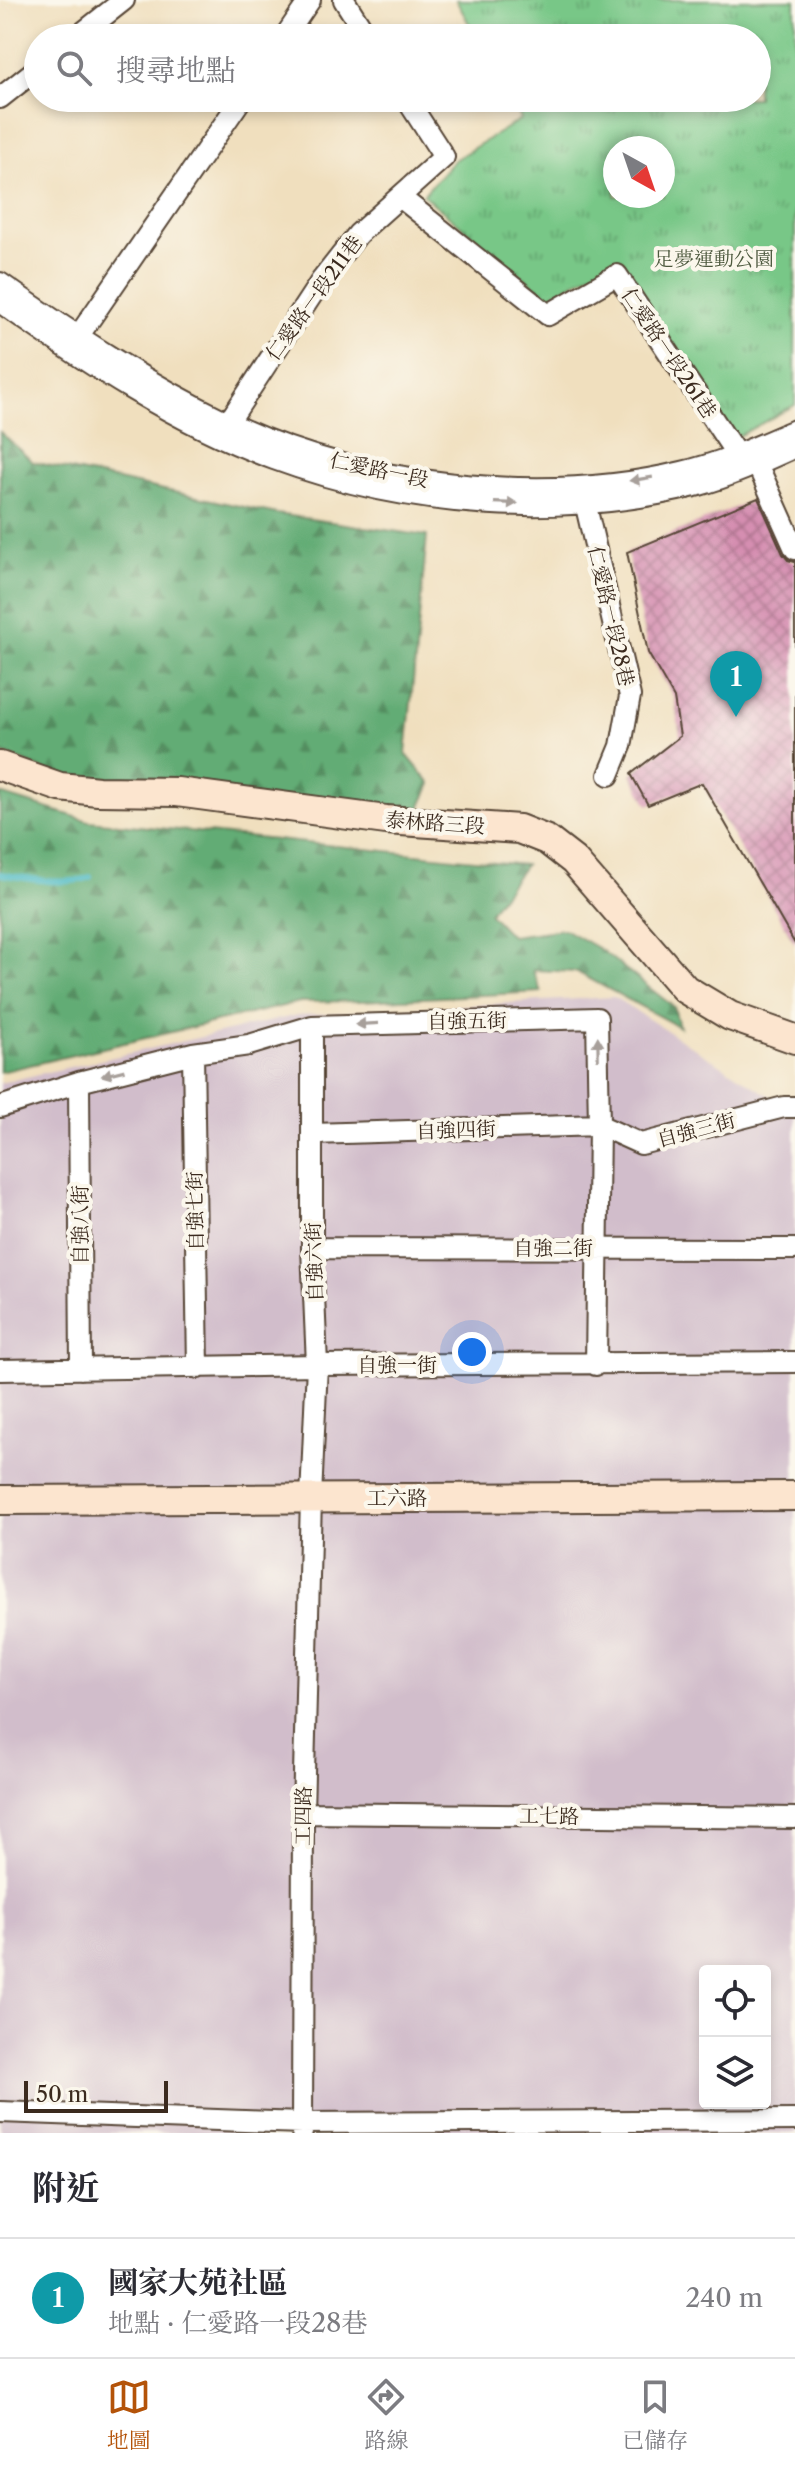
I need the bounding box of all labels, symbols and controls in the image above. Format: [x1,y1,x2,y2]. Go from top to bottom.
search box [24,24,771,112]
icon: search [52,46,96,90]
text: 搜尋地點 [116,52,236,89]
north arrow [603,136,675,208]
street label: 仁愛路一段211巷 [261,231,367,365]
park label: 足夢運動公園 [654,247,774,271]
street label: 仁愛路一段261巷 [617,283,721,423]
street label: 仁愛路一段 [328,448,430,492]
one-way arrow [629,473,654,486]
one-way arrow [494,497,519,510]
street label: 仁愛路一段28巷 [583,543,639,689]
pin: 1 [710,651,762,717]
street label: 泰林路三段 [384,808,486,838]
street label: 自強五街 [427,1008,507,1034]
one-way arrow [354,1018,379,1031]
one-way arrow [592,1034,604,1060]
one-way arrow [100,1068,125,1080]
street label: 自強三街 [654,1108,738,1152]
street label: 自強四街 [416,1117,496,1143]
street label: 自強七街 [182,1171,208,1251]
street label: 自強八街 [68,1185,92,1265]
street label: 自強六街 [301,1222,327,1302]
street label: 自強二街 [513,1236,593,1260]
your location [452,1332,492,1372]
street label: 自強一街 [357,1353,437,1377]
street label: 工六路 [367,1486,427,1510]
street label: 工四路 [290,1786,316,1846]
street label: 工七路 [519,1803,579,1829]
map controls [699,1965,771,2109]
button: locate [699,1965,771,2037]
button: layers [699,2037,771,2109]
scale bar [24,2077,168,2113]
text: 50 m [36,2081,88,2108]
text: 附近 [32,2167,100,2209]
text: 國家大苑社區 [108,2264,288,2301]
text: 1 [52,2282,64,2314]
text: 240 m [685,2282,763,2314]
text: 地點 · 仁愛路一段28巷 [108,2307,368,2339]
tab: 地圖 [107,2375,151,2454]
tab: 路線 [364,2375,408,2454]
tab: 已儲存 [622,2375,688,2454]

